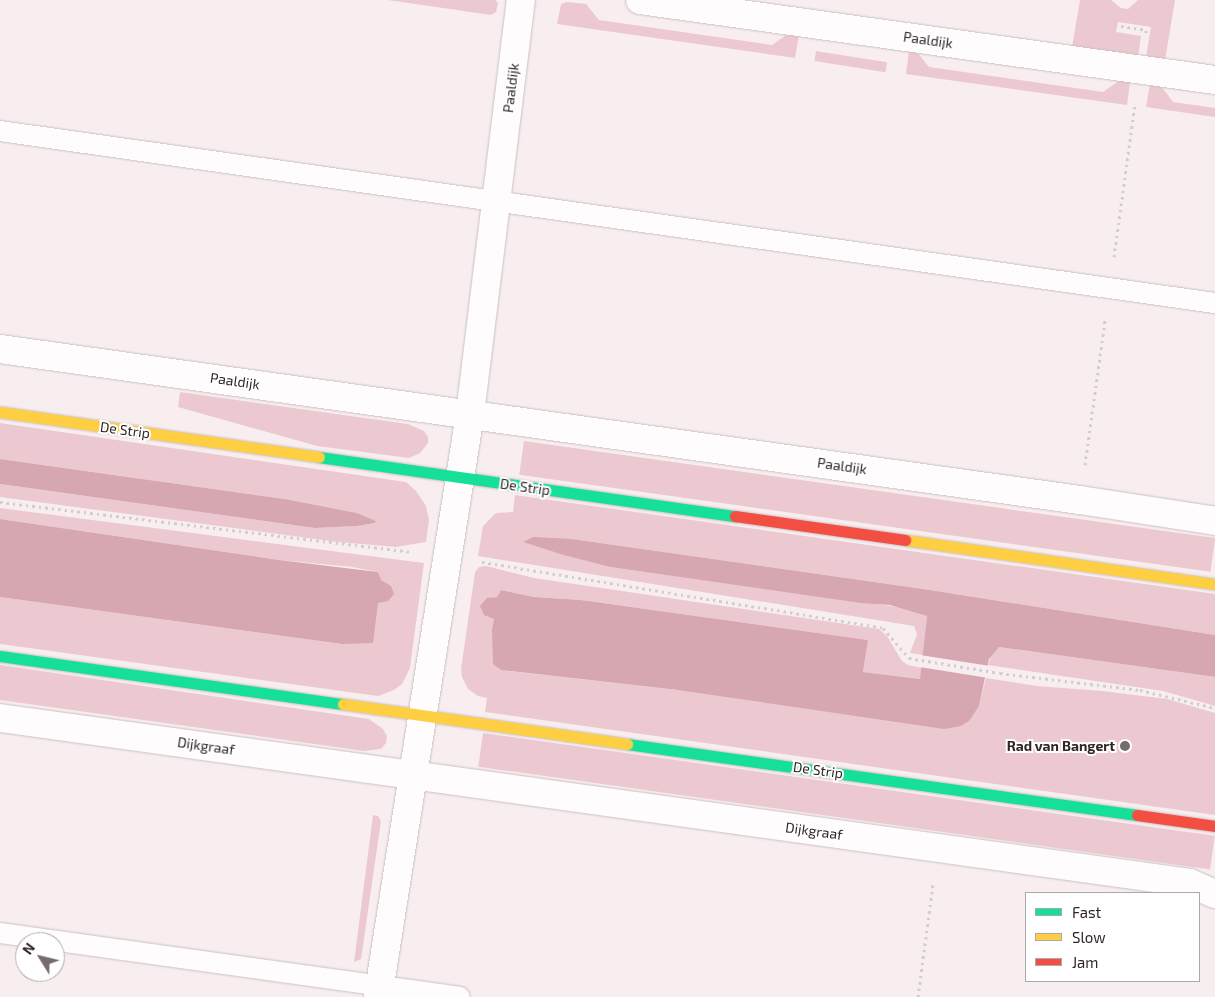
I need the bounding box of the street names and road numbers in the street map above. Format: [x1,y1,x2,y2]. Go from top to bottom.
street label: Paaldijk [902,28,954,52]
street label: Paaldijk [500,62,522,114]
street label: Paaldijk [209,369,261,393]
street label: De Strip [99,418,151,442]
street label: Paaldijk [816,454,868,478]
street label: De Strip [499,475,551,499]
street label: Dijkgraaf [176,734,236,758]
street label: De Strip [792,758,844,782]
street label: Dijkgraaf [784,819,844,843]

